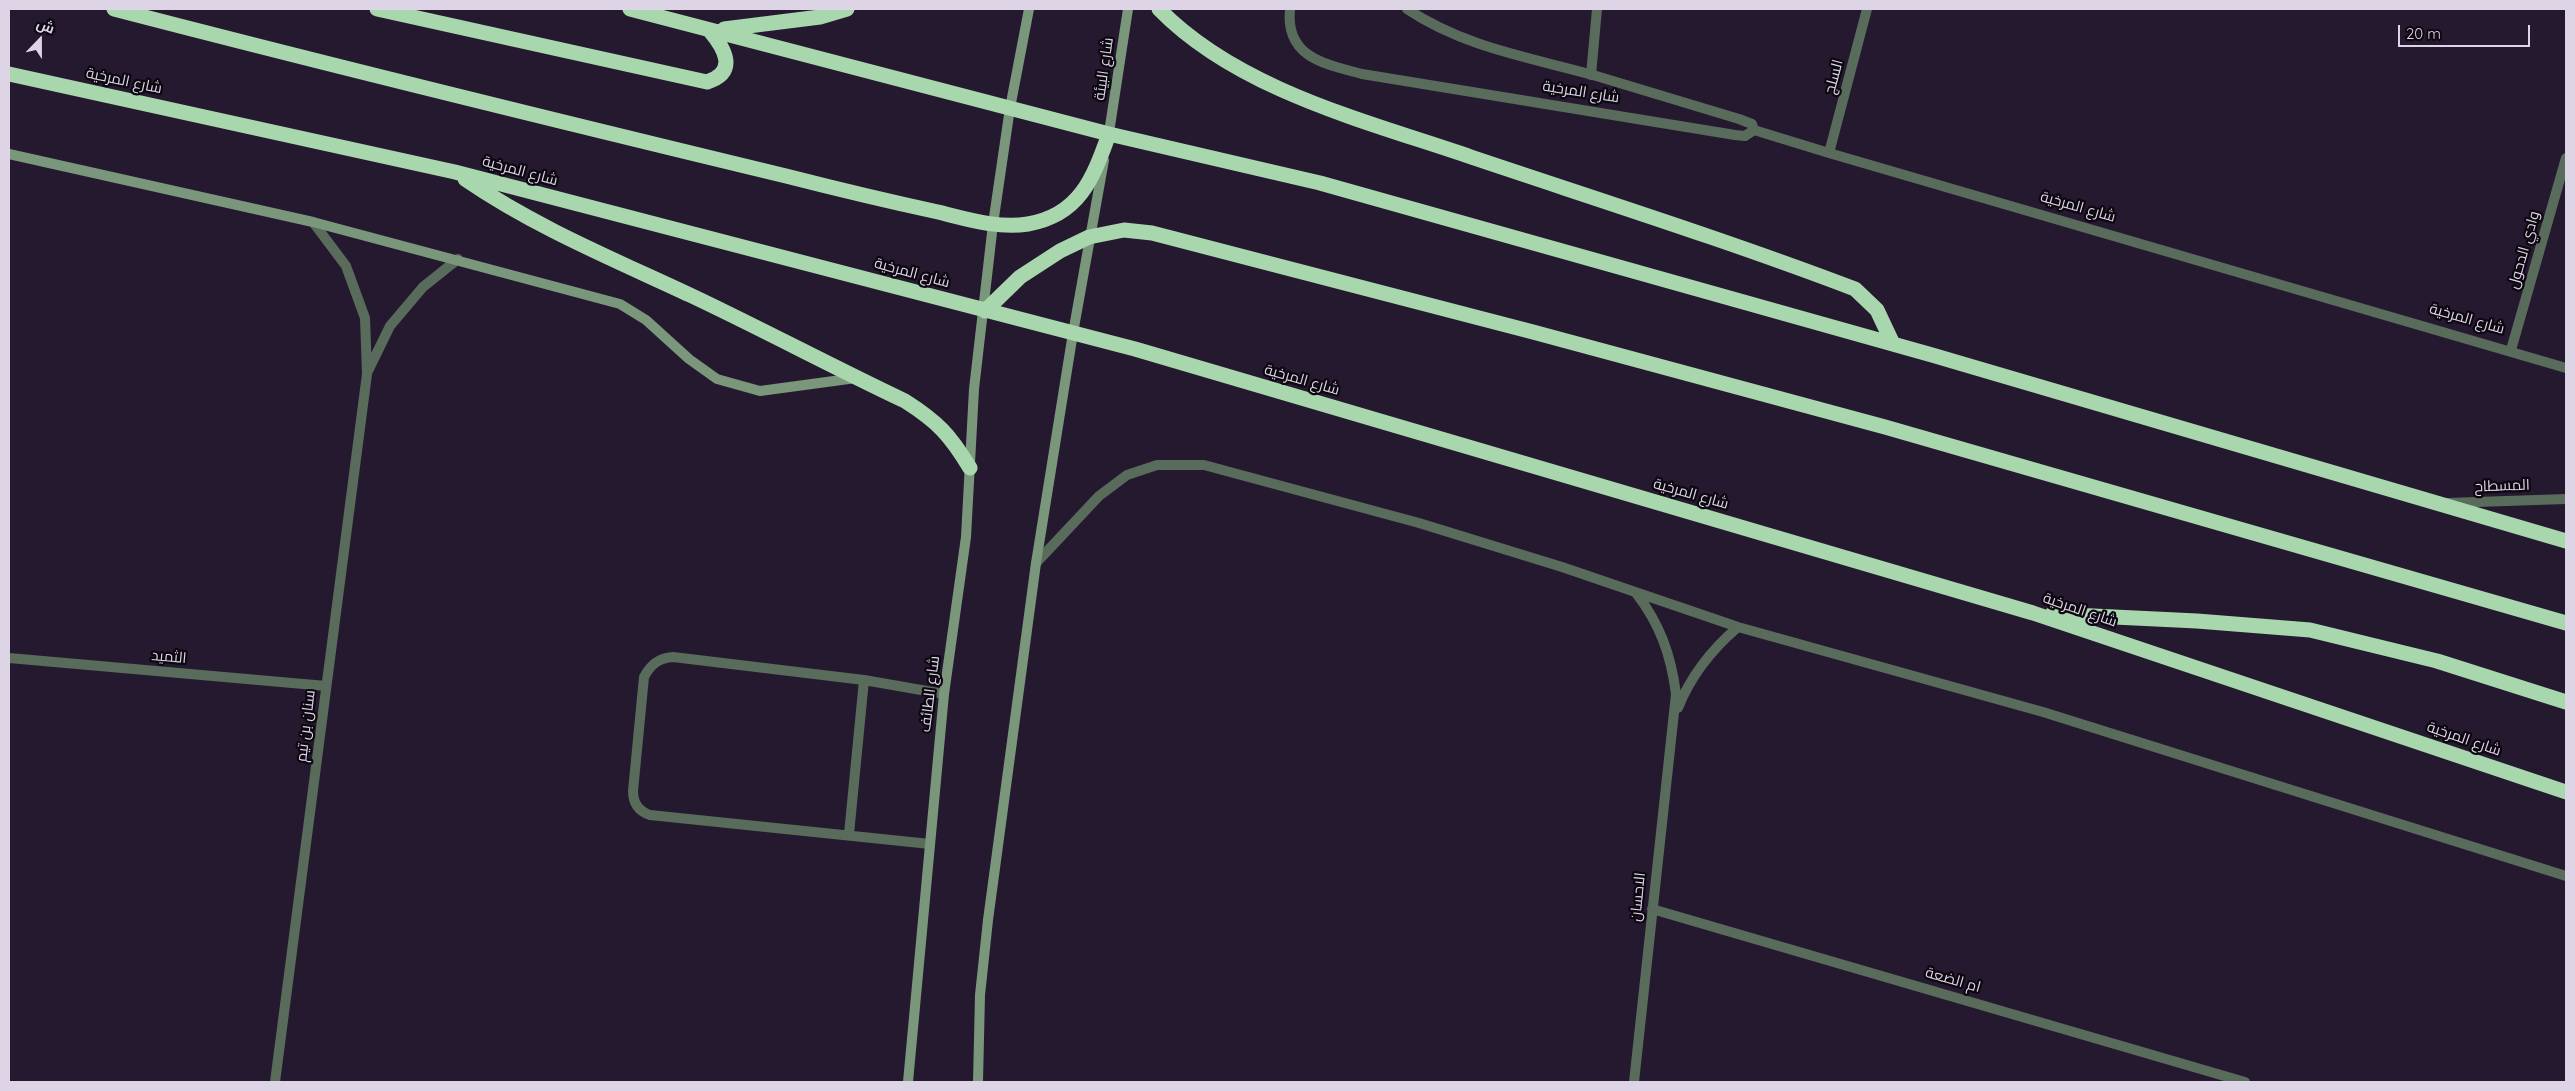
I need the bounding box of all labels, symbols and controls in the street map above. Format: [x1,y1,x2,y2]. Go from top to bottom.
text: ش [34,14,57,38]
north arrow [15,15,65,65]
scale bar [2400,15,2532,47]
text: 20 m [2406,24,2441,43]
street label: شارع البيئة [1091,36,1117,102]
street label: السلج [1821,58,1847,96]
street label: شارع المرخية [84,64,164,98]
street label: شارع المرخية [1541,77,1621,107]
street label: شارع المرخية [480,152,560,190]
street label: شارع المرخية [2038,188,2118,226]
street label: وادي الدحول [2504,209,2544,291]
street label: شارع المرخية [872,254,952,292]
street label: شارع المرخية [2427,300,2507,338]
street label: شارع المرخية [1262,361,1342,399]
street label: شارع المرخية [1651,475,1731,513]
street label: المسطاح [2474,476,2530,496]
street label: شارع المرخية [2041,589,2119,631]
street label: الثميد [151,647,187,667]
street label: شارع الطائف [916,655,944,733]
street label: سنان بن تيم [293,689,319,763]
street label: شارع المرخية [2425,718,2503,760]
street label: الاحسان [1626,872,1650,922]
street label: ام الضعة [1923,964,1983,996]

